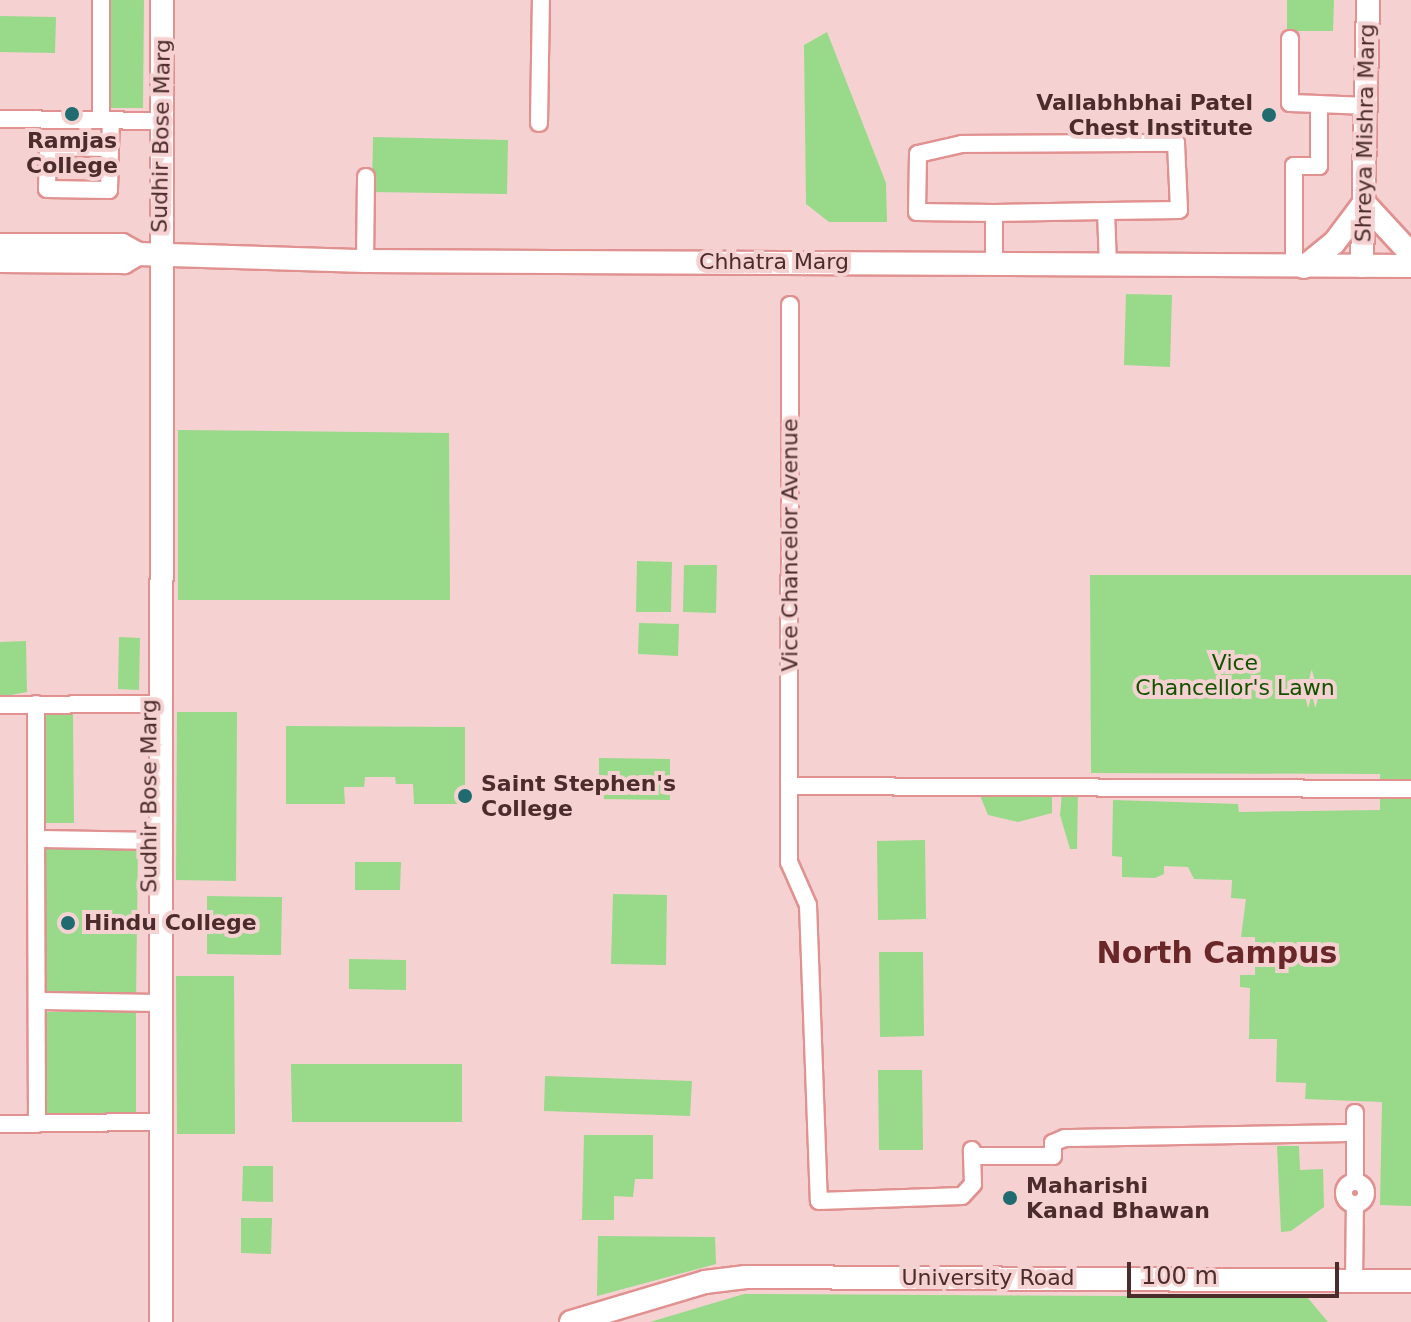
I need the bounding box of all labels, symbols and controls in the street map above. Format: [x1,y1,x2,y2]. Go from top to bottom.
street label: Shreya Mishra Marg [1350,23,1380,243]
street label: Sudhir Bose Marg [146,39,176,233]
place label: Vallabhbhai Patel Chest Institute [1036,89,1253,140]
marker: Ramjas College [63,105,81,123]
marker: Vallabhbhai Patel Chest Institute [1260,106,1278,124]
place label: Ramjas College [26,127,118,178]
street label: Chhatra Marg [699,249,849,275]
street label: Vice Chancelor Avenue [777,418,803,672]
park label: Vice Chancellor's Lawn [1135,649,1335,700]
street label: Sudhir Bose Marg [136,699,162,893]
place label: Saint Stephen's College [481,770,676,822]
marker: Saint Stephen's College [456,787,474,805]
place label: Hindu College [84,910,257,936]
marker: Hindu College [59,914,77,932]
district label: North Campus [1097,935,1337,971]
place label: Maharishi Kanad Bhawan [1026,1172,1210,1224]
marker: Maharishi Kanad Bhawan [1001,1189,1019,1207]
scale bar [1131,1246,1343,1296]
text: 100 m [1141,1262,1218,1290]
street label: University Road [901,1265,1075,1291]

